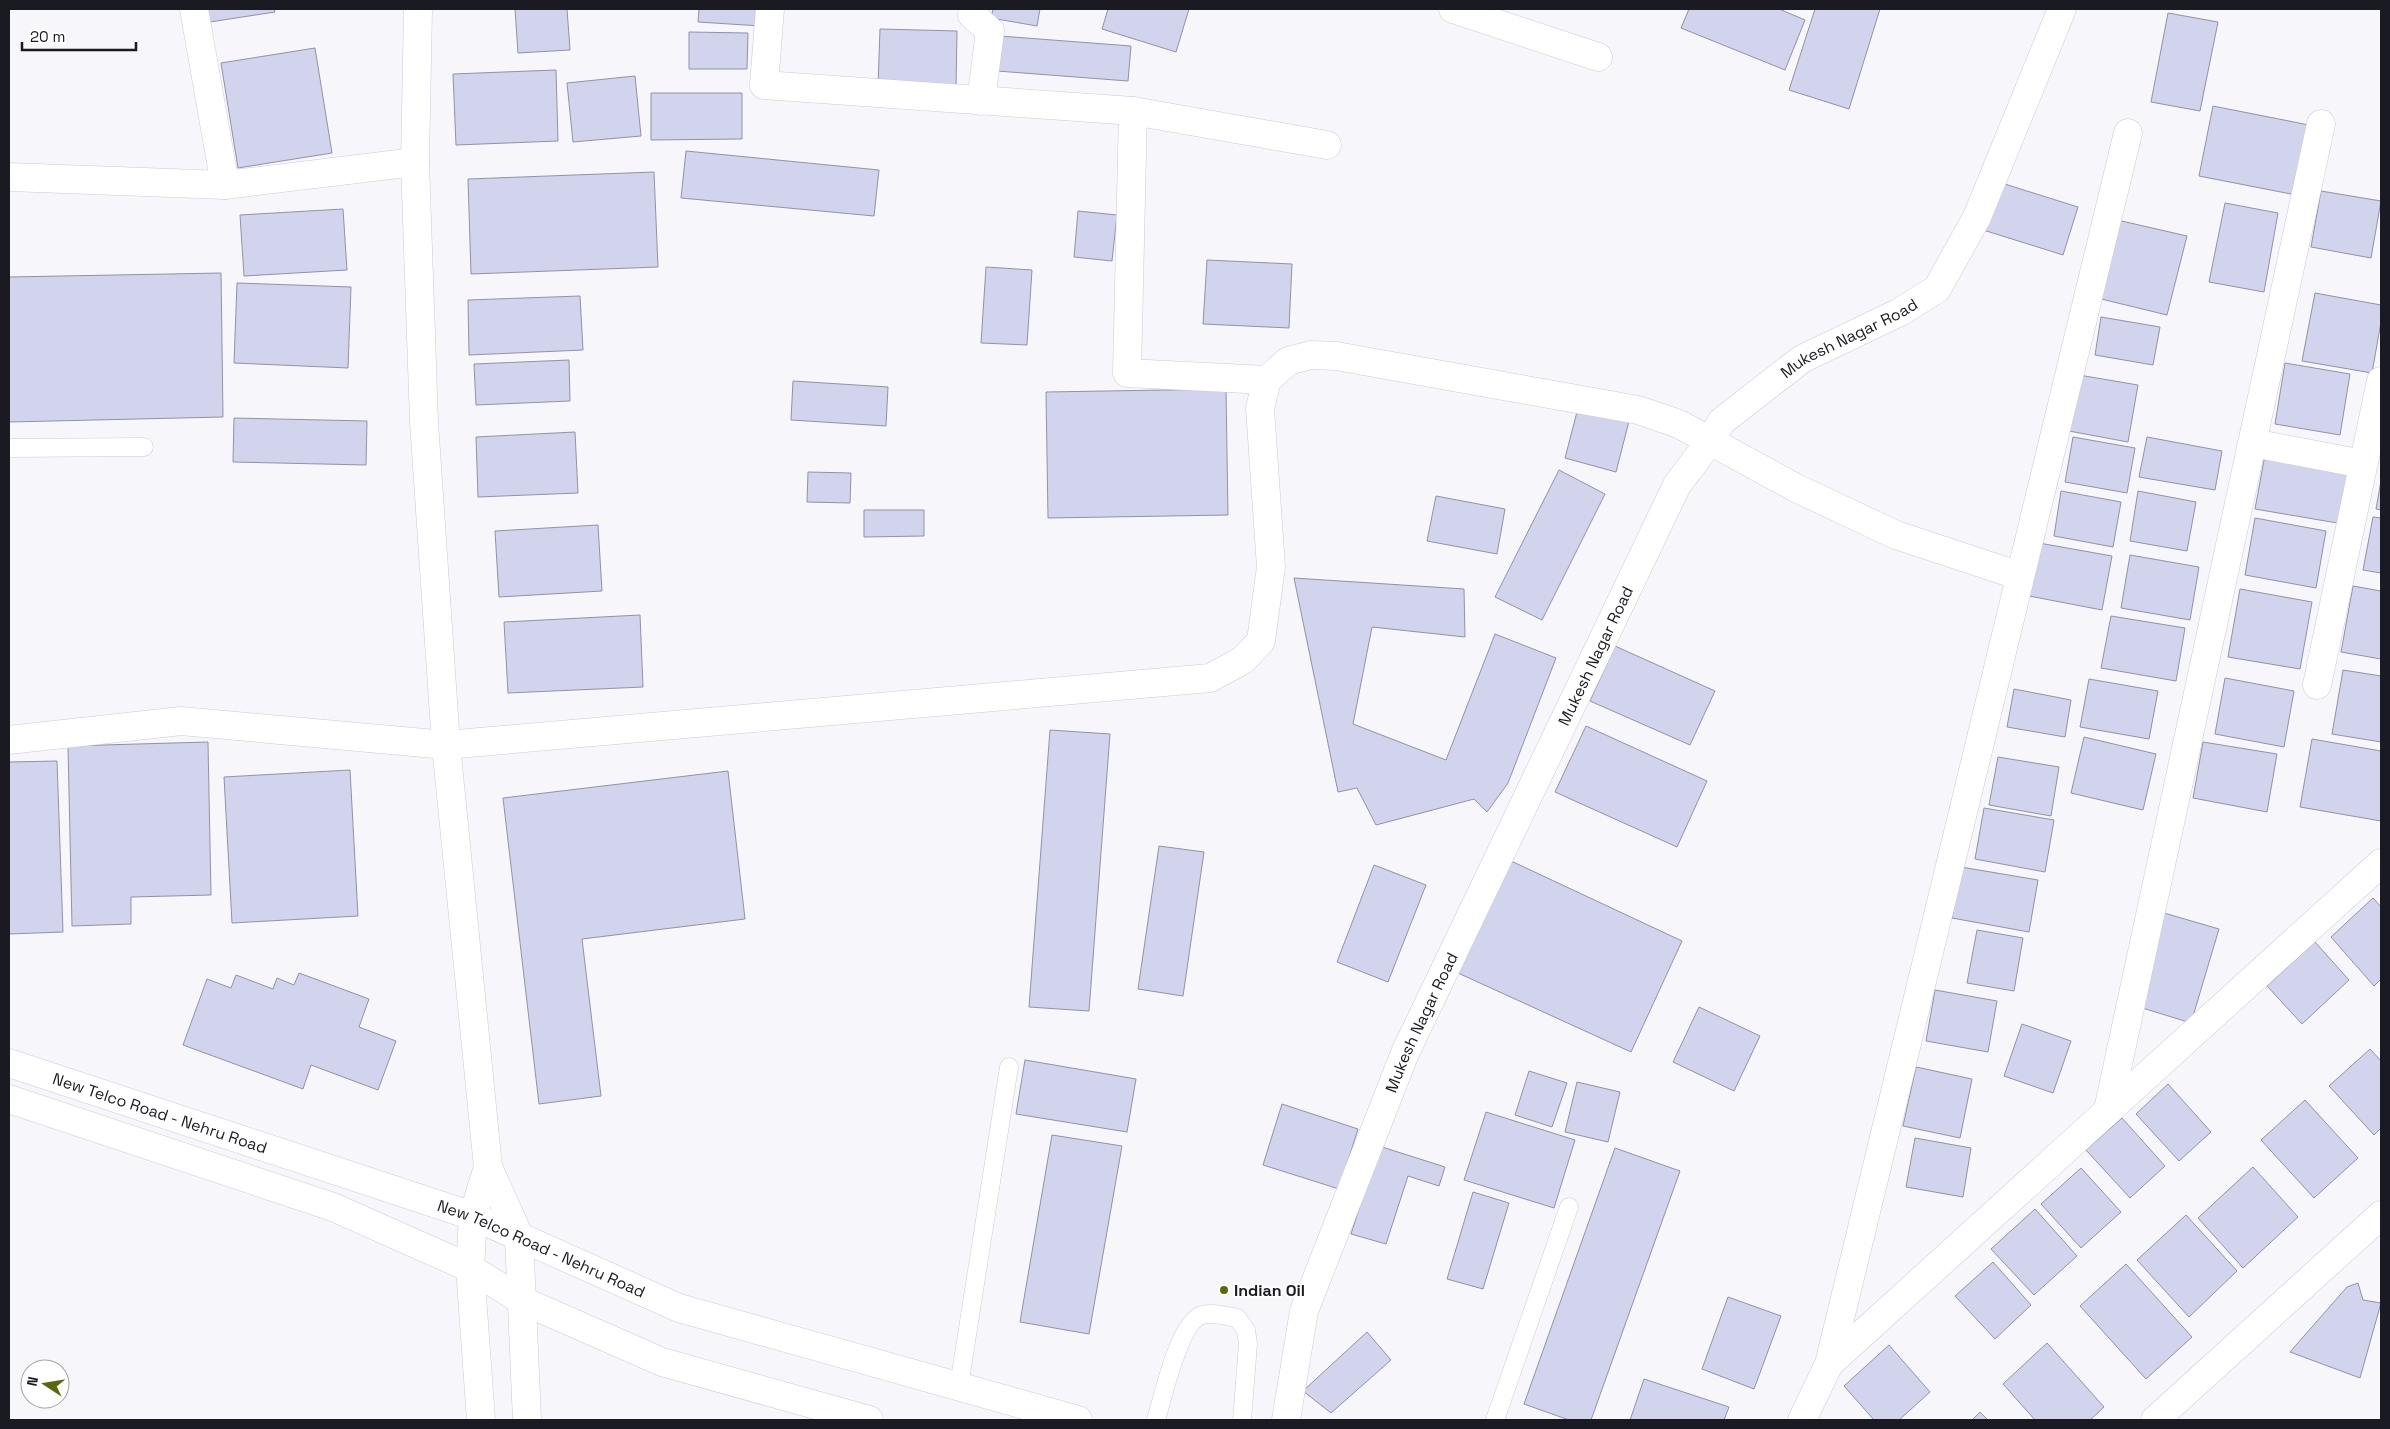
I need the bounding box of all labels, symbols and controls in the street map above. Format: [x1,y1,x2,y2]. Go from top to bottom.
scale bar [22,20,136,52]
text: 20 m [30,27,65,46]
street label: Mukesh Nagar Road [1776,293,1921,383]
street label: Mukesh Nagar Road [1553,583,1638,729]
street label: Mukesh Nagar Road [1380,949,1462,1096]
street label: New Telco Road - Nehru Road [50,1068,270,1158]
street label: New Telco Road - Nehru Road [435,1195,649,1302]
place label: Indian Oil [1234,1280,1305,1301]
marker: Indian Oil [1218,1284,1230,1296]
north arrow [20,1359,70,1409]
text: N [23,1375,42,1388]

